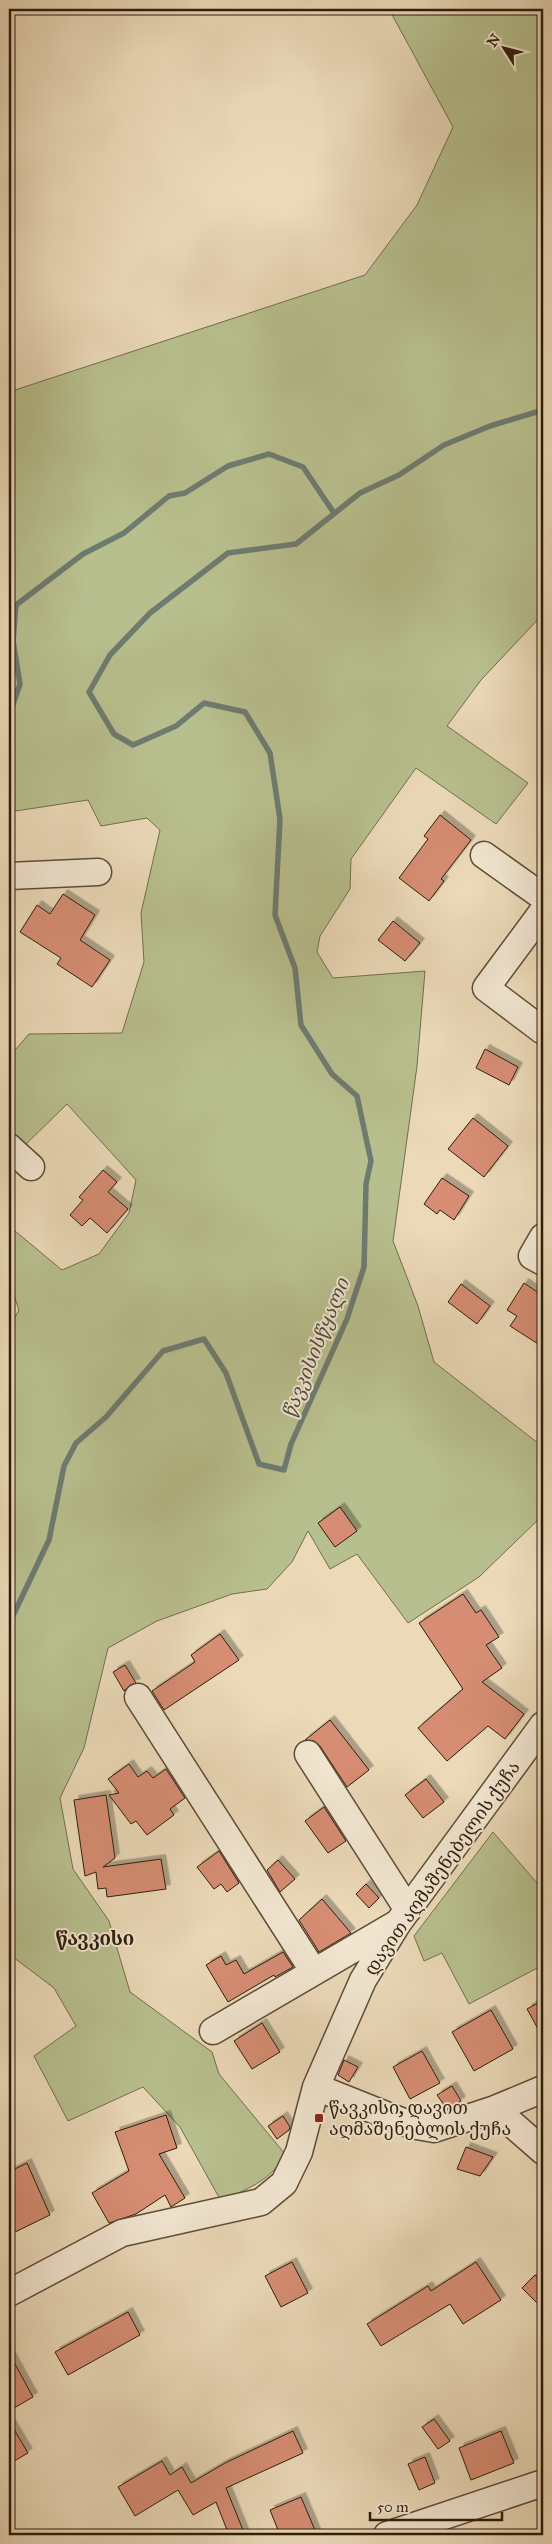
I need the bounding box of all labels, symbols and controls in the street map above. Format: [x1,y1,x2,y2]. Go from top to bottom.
north arrow [480,22,530,72]
text: N [484,31,504,50]
water label: წავკისისწყალი [277,1274,354,1421]
street label: დავით აღმაშენებელის ქუჩა [359,1757,525,1979]
district label: წავკისი [56,1927,134,1950]
place label: წავკისი, დავით აღმაშენებლის ქუჩა [329,2097,511,2140]
marker: წავკისი, დავით აღმაშენებლის ქუჩა [313,2112,325,2124]
scale bar [370,2489,502,2521]
text: 50 m [377,2498,409,2516]

